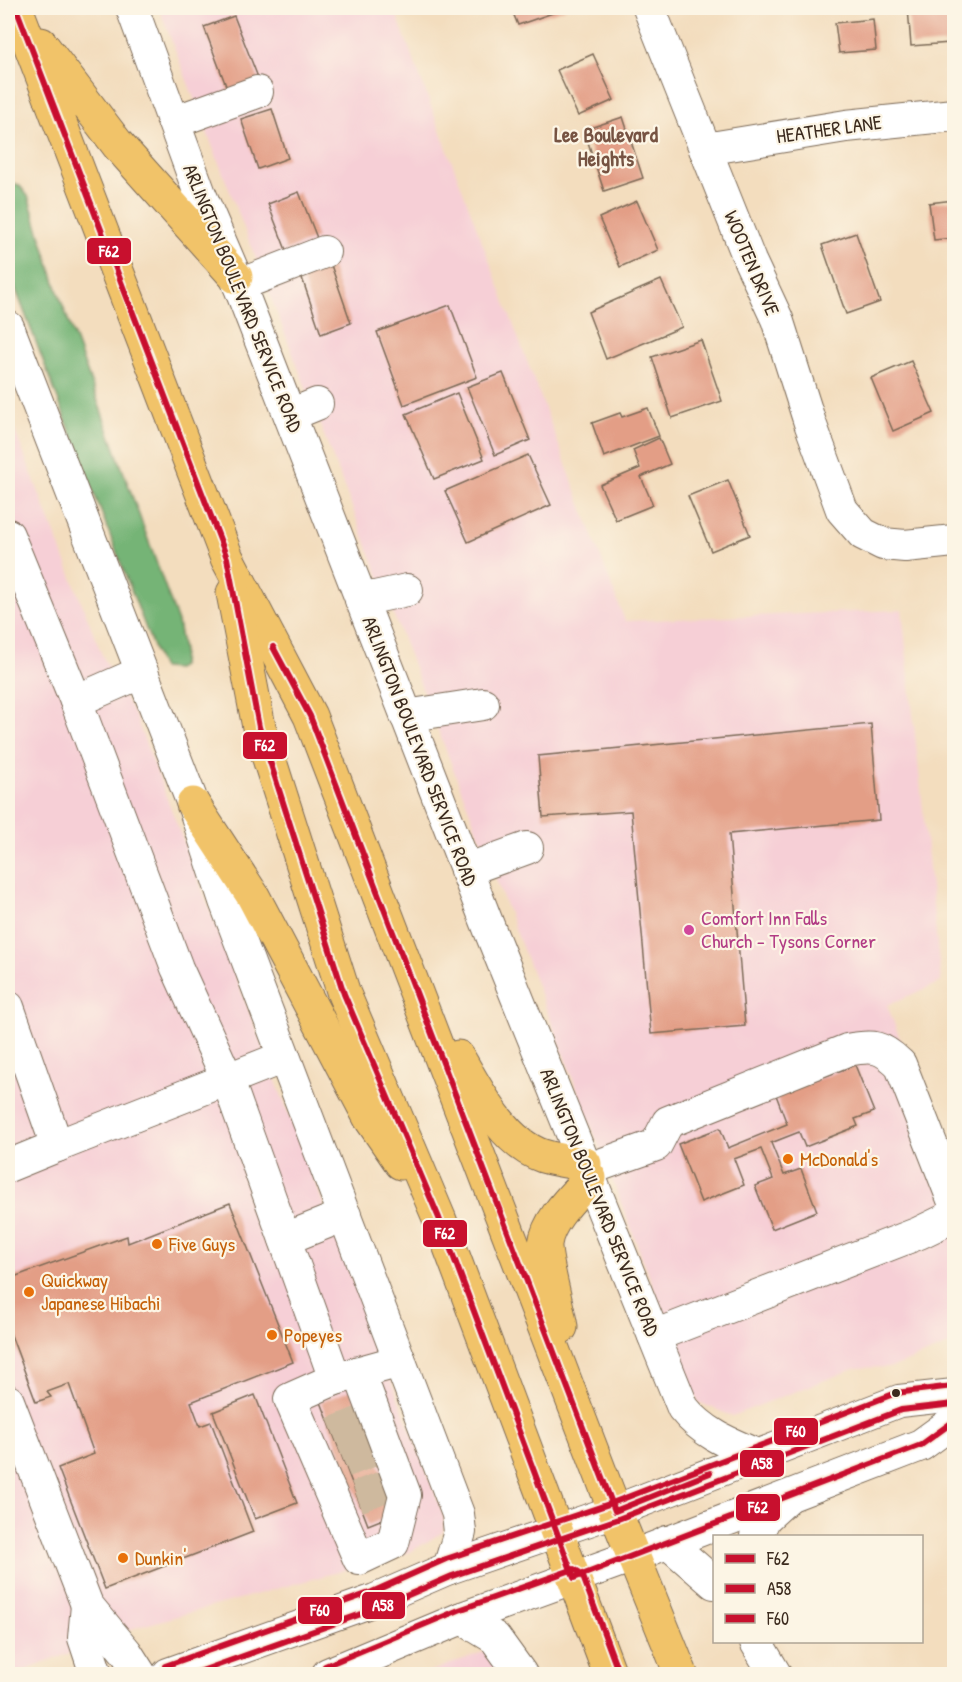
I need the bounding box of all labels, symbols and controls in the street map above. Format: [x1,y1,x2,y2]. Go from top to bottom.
street label: HEATHER LANE [775,108,883,149]
district label: Lee Boulevard Heights [554,120,659,174]
street label: ARLINGTON BOULEVARD SERVICE ROAD [177,160,310,436]
street label: WOOTEN DRIVE [718,206,787,319]
line badge: F62 [86,237,132,265]
text: F62 [98,240,119,262]
street label: ARLINGTON BOULEVARD SERVICE ROAD [357,612,485,890]
line badge: F62 [242,731,288,760]
text: F62 [254,734,275,756]
place label: Comfort Inn Falls Church - Tysons Corner [701,904,876,954]
marker: Comfort Inn Falls Church - Tysons Corner [682,923,696,937]
street label: ARLINGTON BOULEVARD SERVICE ROAD [534,1064,667,1340]
place label: McDonald's [800,1145,878,1172]
marker: McDonald's [781,1152,795,1166]
line badge: F62 [422,1219,468,1248]
text: F62 [434,1222,455,1244]
place label: Five Guys [168,1230,236,1257]
marker: Five Guys [150,1237,164,1251]
place label: Quickway Japanese Hibachi [41,1266,160,1316]
marker: Quickway Japanese Hibachi [22,1285,36,1299]
place label: Popeyes [284,1321,343,1348]
marker: Popeyes [265,1328,279,1342]
unlabelled marker [890,1387,902,1399]
line badge: F60 [773,1417,819,1446]
text: F60 [785,1420,806,1442]
line badge: A58 [739,1449,785,1478]
text: A58 [751,1452,773,1474]
line badge: F62 [735,1493,781,1522]
text: F62 [747,1496,768,1518]
legend [713,1535,923,1643]
place label: Dunkin' [135,1544,187,1571]
text: F62 [766,1546,790,1571]
marker: Dunkin' [116,1551,130,1565]
text: A58 [767,1576,791,1601]
line badge: A58 [361,1591,406,1620]
text: A58 [372,1594,394,1616]
line badge: F60 [297,1596,343,1625]
text: F60 [309,1599,330,1621]
text: F60 [766,1606,789,1631]

